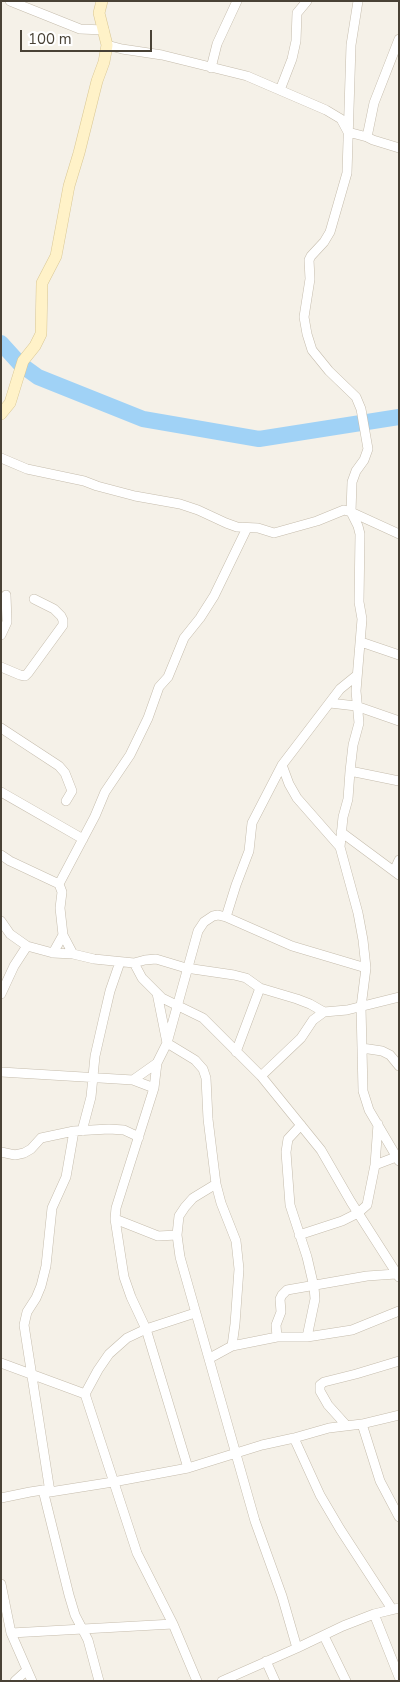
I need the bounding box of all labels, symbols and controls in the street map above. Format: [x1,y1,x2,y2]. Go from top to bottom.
scale bar [22,20,155,52]
text: 100 m [28,29,72,49]

